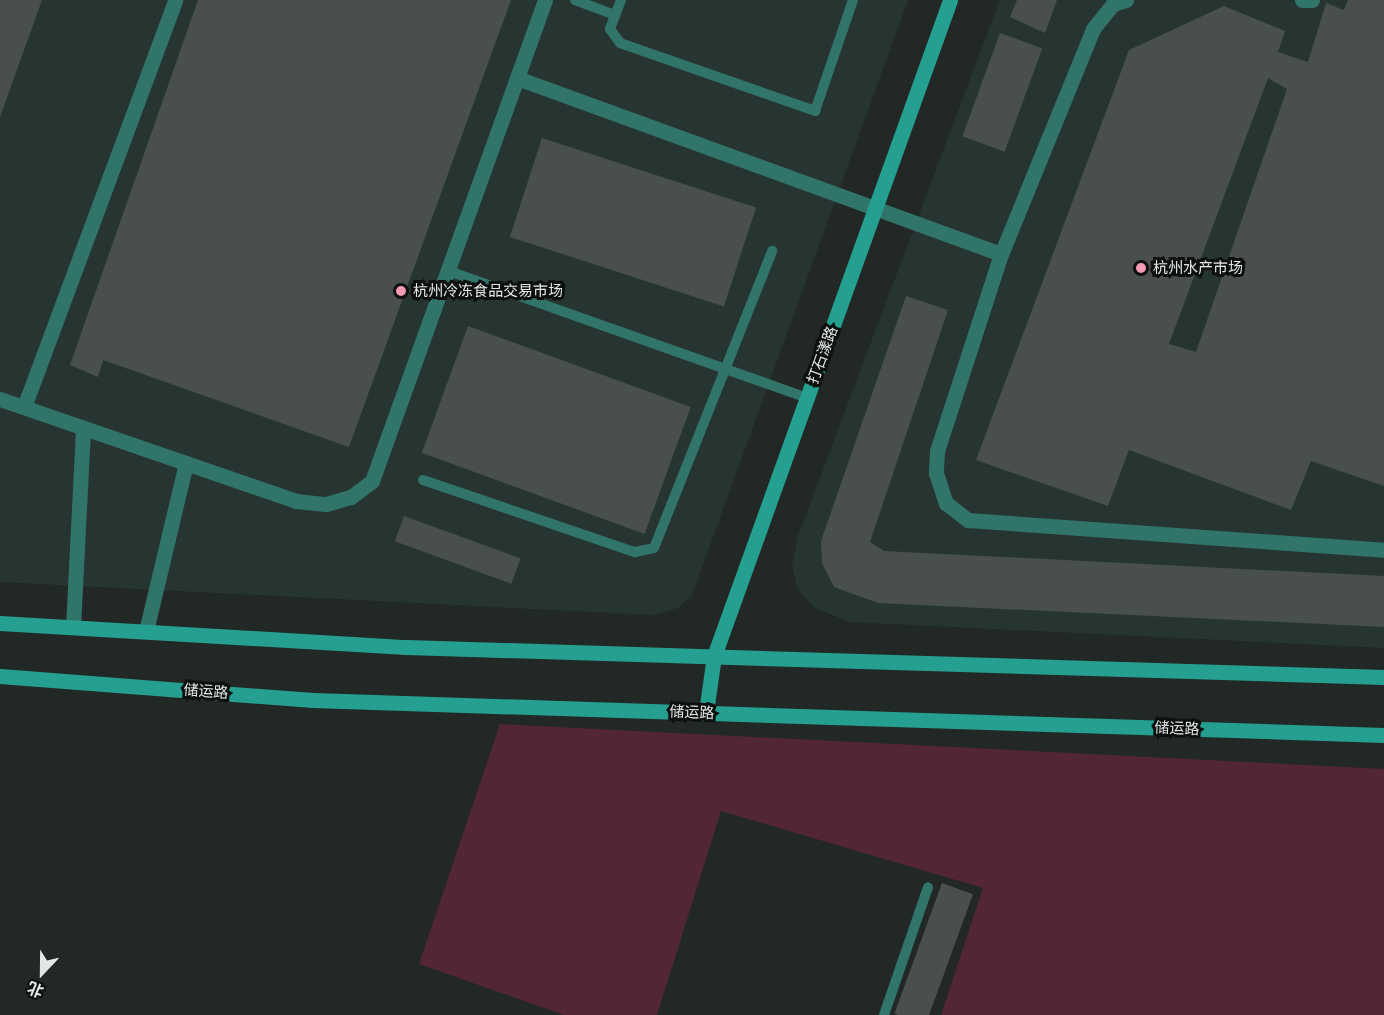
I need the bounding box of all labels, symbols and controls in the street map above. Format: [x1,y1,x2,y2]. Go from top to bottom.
place label: 杭州水产市场 [1153,259,1243,277]
marker: 杭州水产市场 [1134,261,1148,275]
place label: 杭州冷冻食品交易市场 [413,282,563,300]
marker: 杭州冷冻食品交易市场 [394,284,408,298]
street label: 打石漾路 [803,324,841,386]
street label: 储运路 [183,680,229,702]
street label: 储运路 [669,702,715,722]
street label: 储运路 [1154,718,1200,738]
north arrow [12,943,72,1003]
text: 北 [24,977,46,1002]

